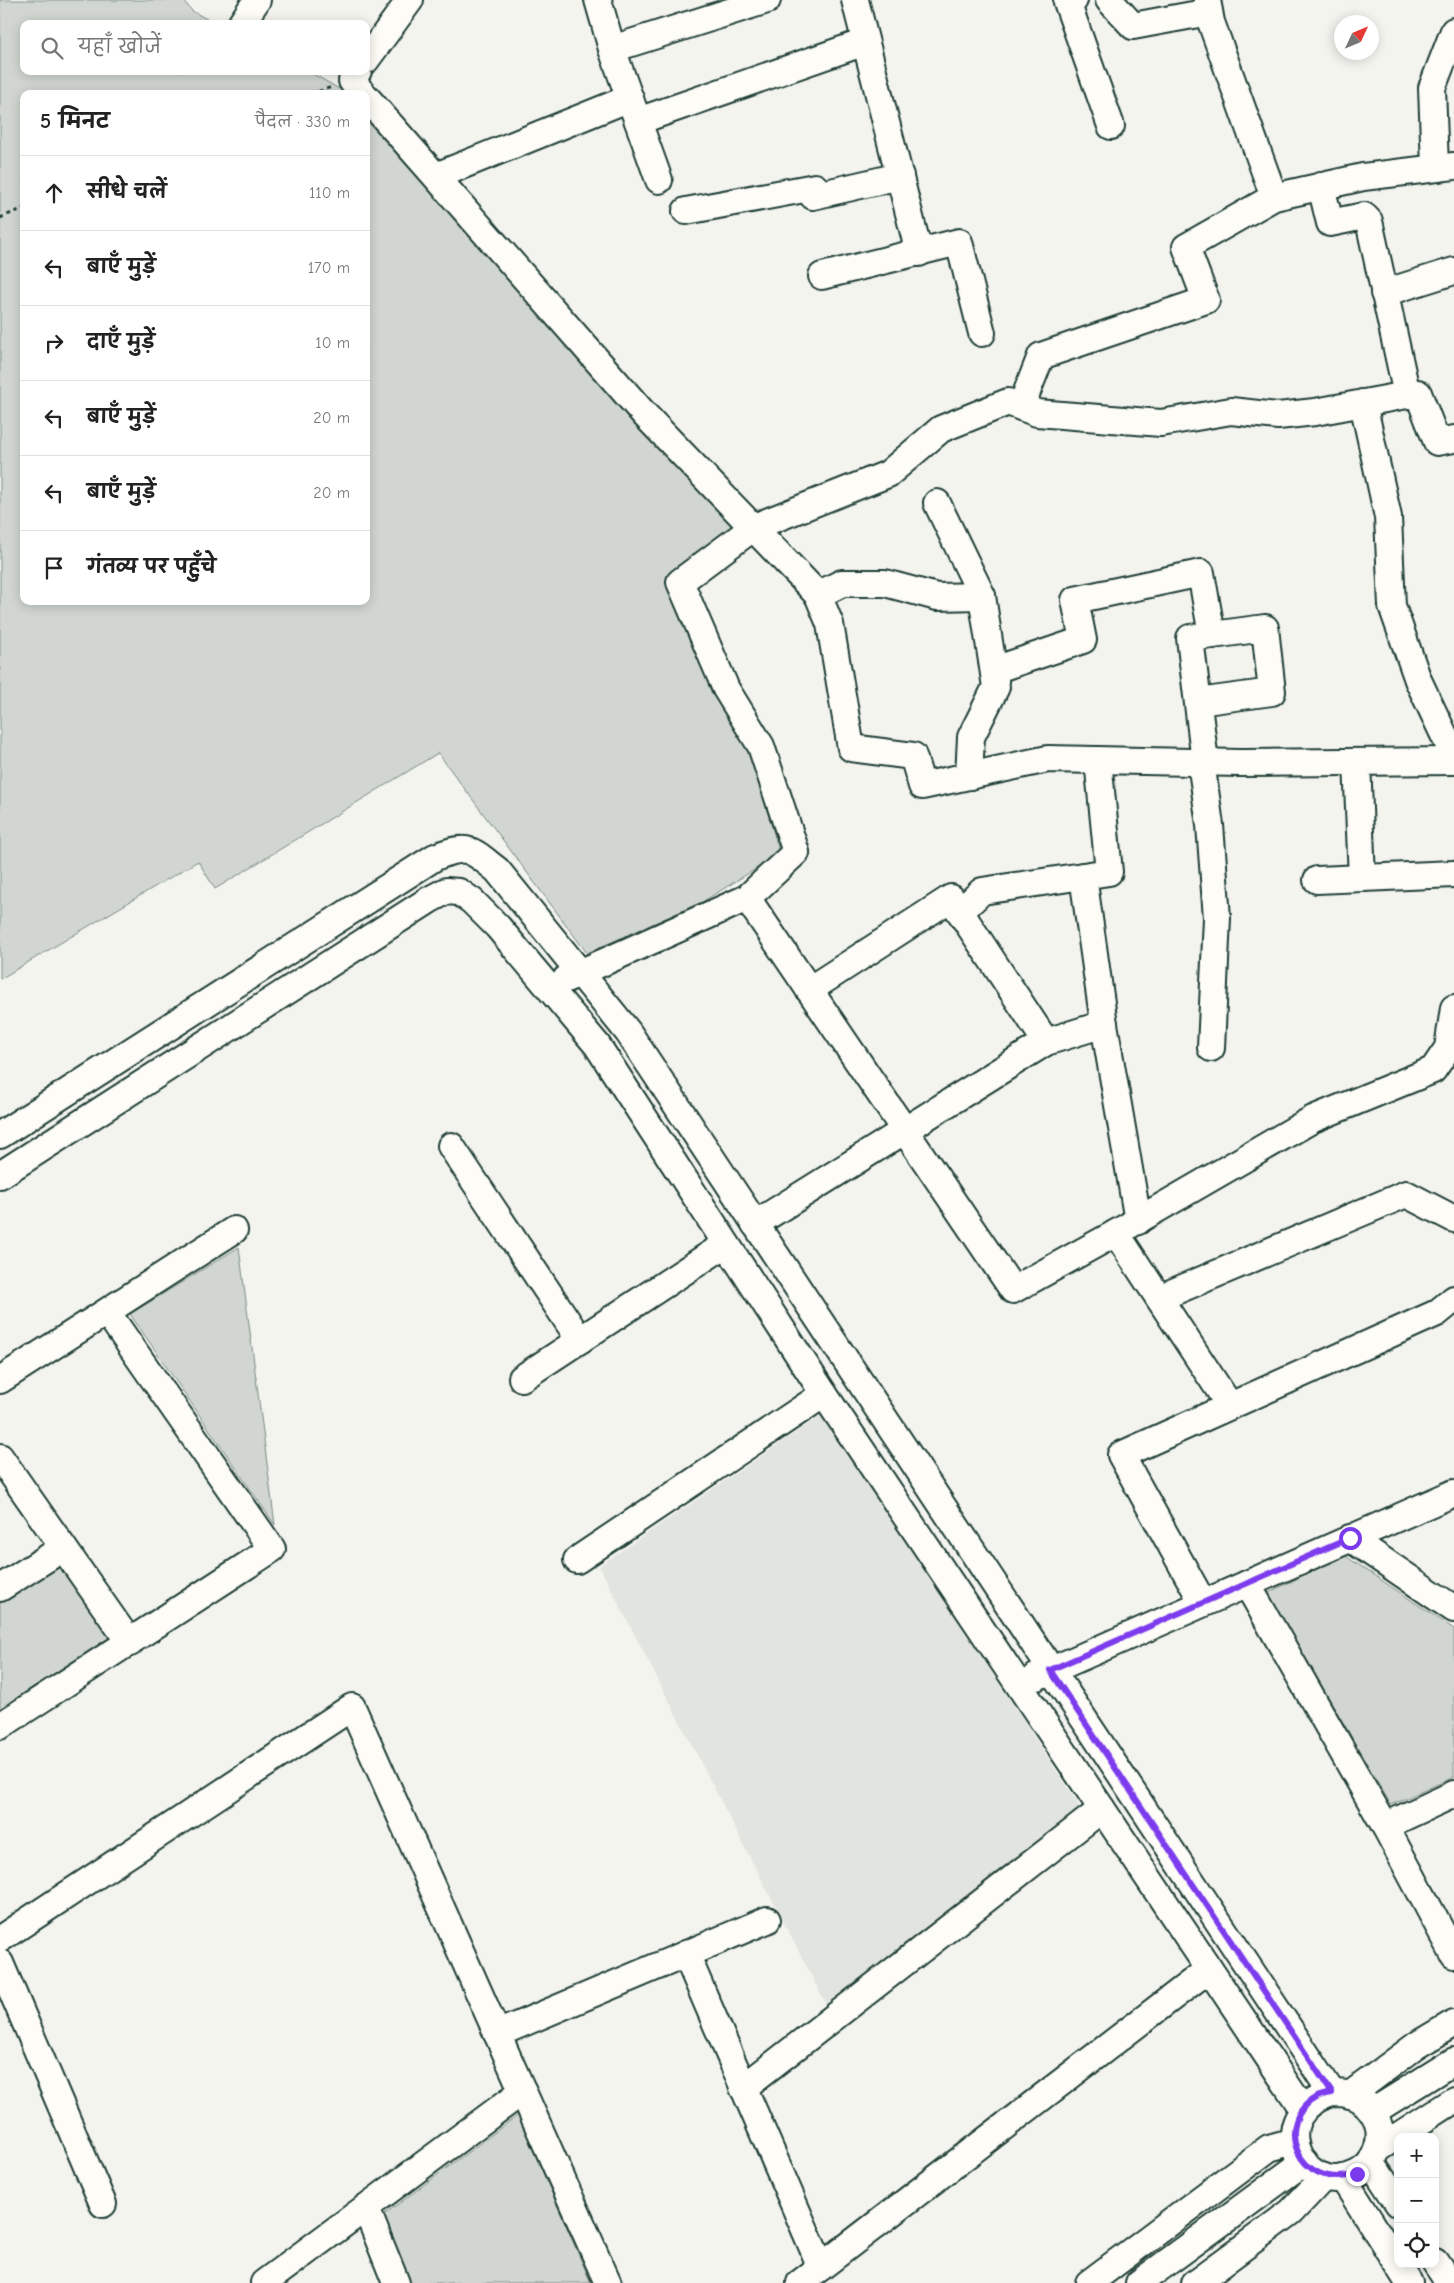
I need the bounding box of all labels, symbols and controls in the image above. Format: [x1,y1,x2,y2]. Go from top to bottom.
north arrow [1334,15,1379,60]
search box [20,20,370,75]
icon: search [38,34,66,62]
text: यहाँ खोजें [78,36,161,58]
text: 5 मिनट [40,109,110,133]
text: पैदल · 330 m [255,113,350,131]
icon: ahead [40,179,68,207]
text: सीधे चलें [87,181,167,203]
text: 110 m [309,184,350,202]
icon: left [40,254,68,282]
text: बाएँ मुड़ें [87,256,156,278]
text: 170 m [308,259,350,277]
icon: right [40,329,68,357]
text: दाएँ मुड़ें [87,331,155,353]
text: 10 m [315,334,350,352]
icon: left [40,404,68,432]
text: बाएँ मुड़ें [87,406,156,428]
text: 20 m [313,409,350,427]
icon: left [40,479,68,507]
text: बाएँ मुड़ें [87,481,156,503]
text: 20 m [313,484,350,502]
icon: arrive [40,554,68,582]
text: गंतव्य पर पहुँचे [87,556,216,578]
route start [1339,1527,1362,1550]
map controls [1394,2133,1439,2268]
button: + [1394,2133,1439,2178]
route end [1346,2163,1369,2186]
button: − [1394,2178,1439,2223]
button: locate [1394,2223,1439,2268]

